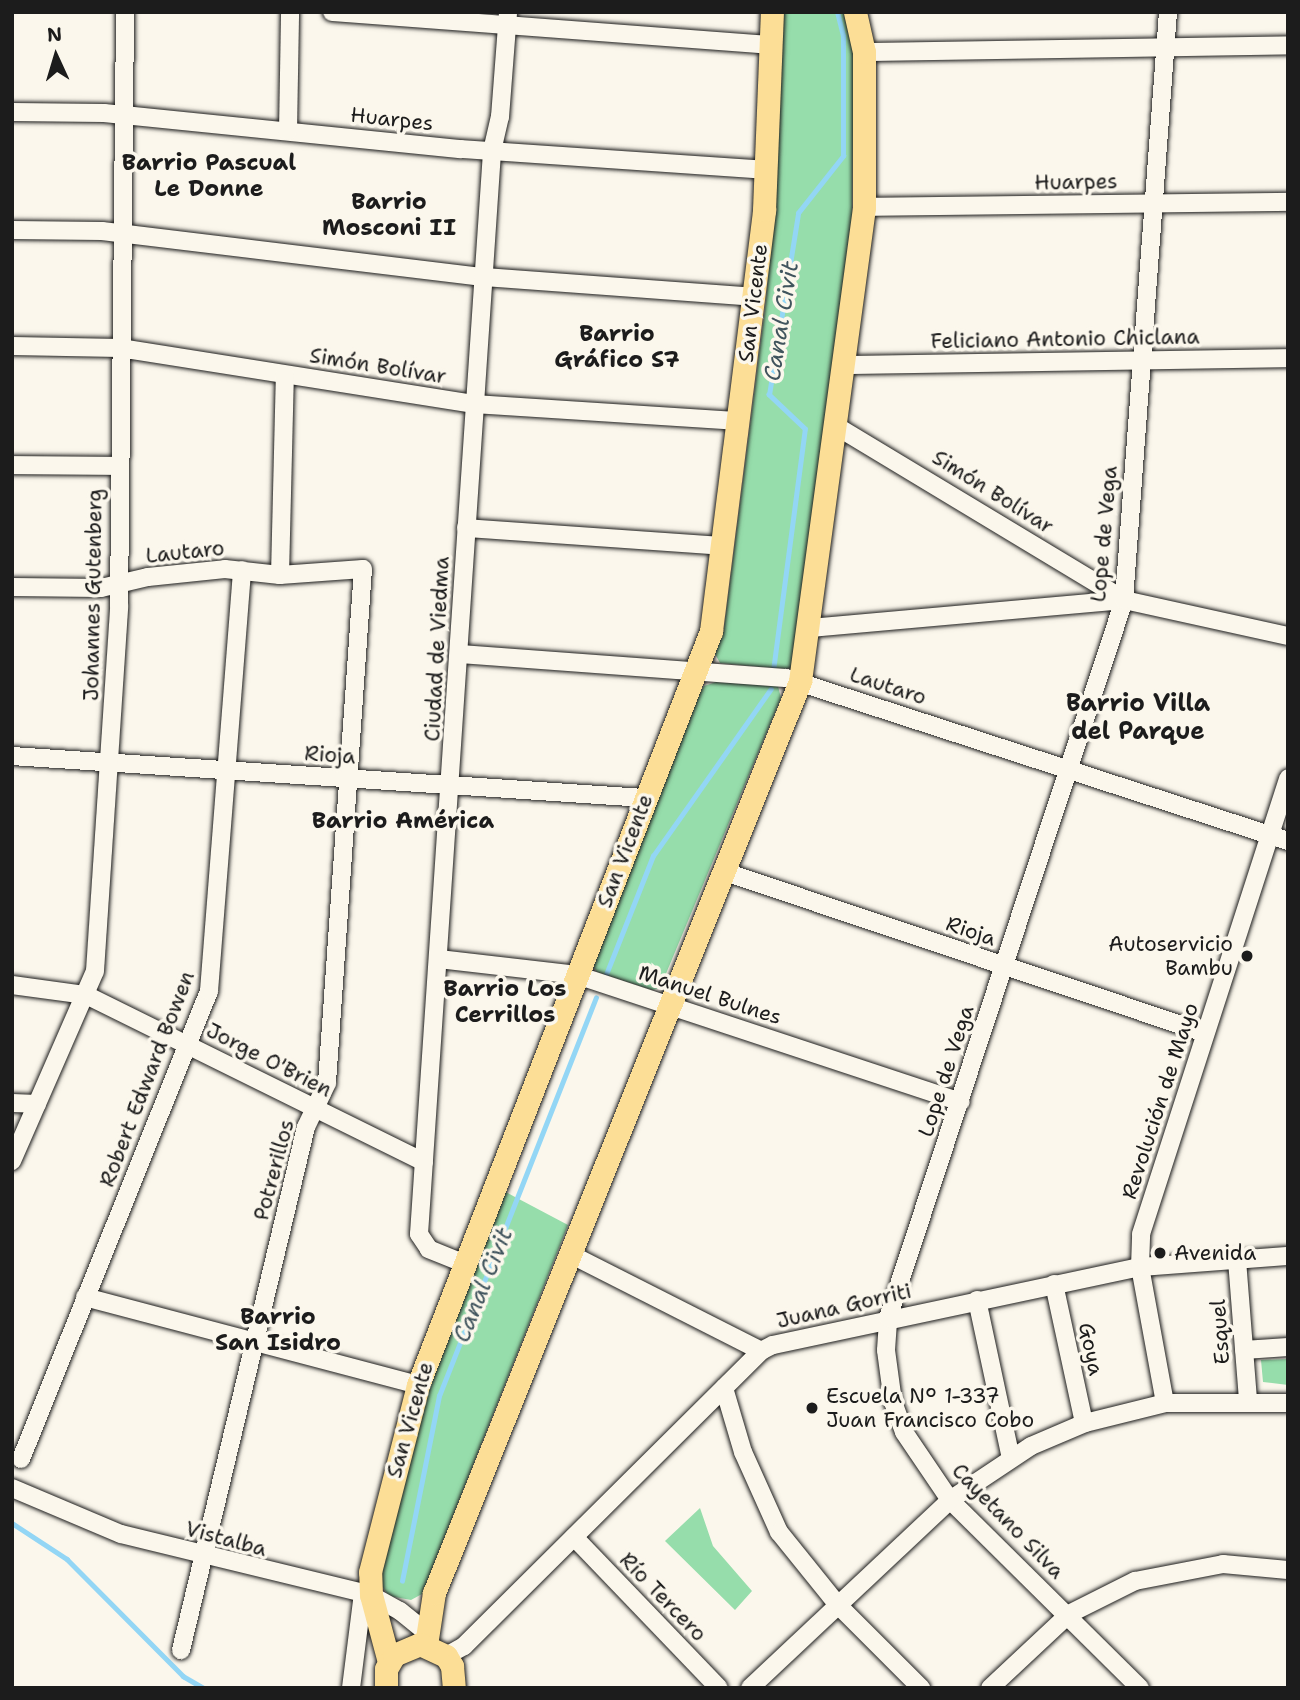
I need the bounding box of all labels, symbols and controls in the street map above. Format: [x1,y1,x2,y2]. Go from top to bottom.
north arrow [21,21,91,91]
text: N [46,22,63,48]
street label: Huarpes [349,102,435,136]
district label: Barrio Pascual Le Donne [122,148,296,202]
street label: Huarpes [1034,169,1118,195]
district label: Barrio Mosconi II [322,187,456,241]
street label: San Vicente [733,242,773,364]
water label: Canal Civit [758,259,804,383]
district label: Barrio Gráfico S7 [554,319,680,373]
street label: Feliciano Antonio Chiclana [930,324,1200,354]
street label: Simón Bolívar [308,343,448,389]
street label: Simón Bolívar [928,445,1058,539]
street label: Lope de Vega [1085,465,1123,603]
street label: Johannes Gutenberg [79,489,107,701]
street label: Lautaro [144,535,226,569]
street label: Ciudad de Viedma [420,556,454,742]
street label: Lautaro [847,662,929,710]
district label: Barrio Villa del Parque [1066,690,1210,746]
street label: Rioja [304,741,356,769]
street label: San Vicente [592,791,658,911]
district label: Barrio América [312,806,494,834]
street label: Rioja [943,911,999,951]
place label: Autoservicio Bambu [1108,931,1233,981]
marker: Autoservicio Bambu [1239,948,1255,964]
street label: Manuel Bulnes [635,960,785,1030]
street label: Robert Edward Bowen [94,968,200,1190]
district label: Barrio Los Cerrillos [444,974,566,1028]
street label: Revolución de Mayo [1116,1000,1204,1202]
street label: Lope de Vega [913,1002,979,1140]
street label: Jorge O'Brien [202,1018,336,1102]
street label: Potrerillos [248,1117,300,1223]
water label: Canal Civit [448,1224,518,1346]
place label: Avenida [1174,1240,1256,1266]
marker: Avenida [1152,1245,1168,1261]
street label: Juana Gorriti [774,1278,914,1334]
street label: Esquel [1205,1299,1235,1365]
district label: Barrio San Isidro [215,1302,341,1356]
street label: Goya [1073,1320,1109,1378]
street label: San Vicente [381,1359,439,1481]
place label: Escuela N° 1-337 Juan Francisco Cobo [826,1383,1034,1433]
marker: Escuela N° 1-337 Juan Francisco Cobo [804,1400,820,1416]
street label: Cayetano Silva [947,1458,1069,1584]
street label: Vistalba [183,1516,269,1562]
street label: Río Tercero [614,1547,712,1647]

